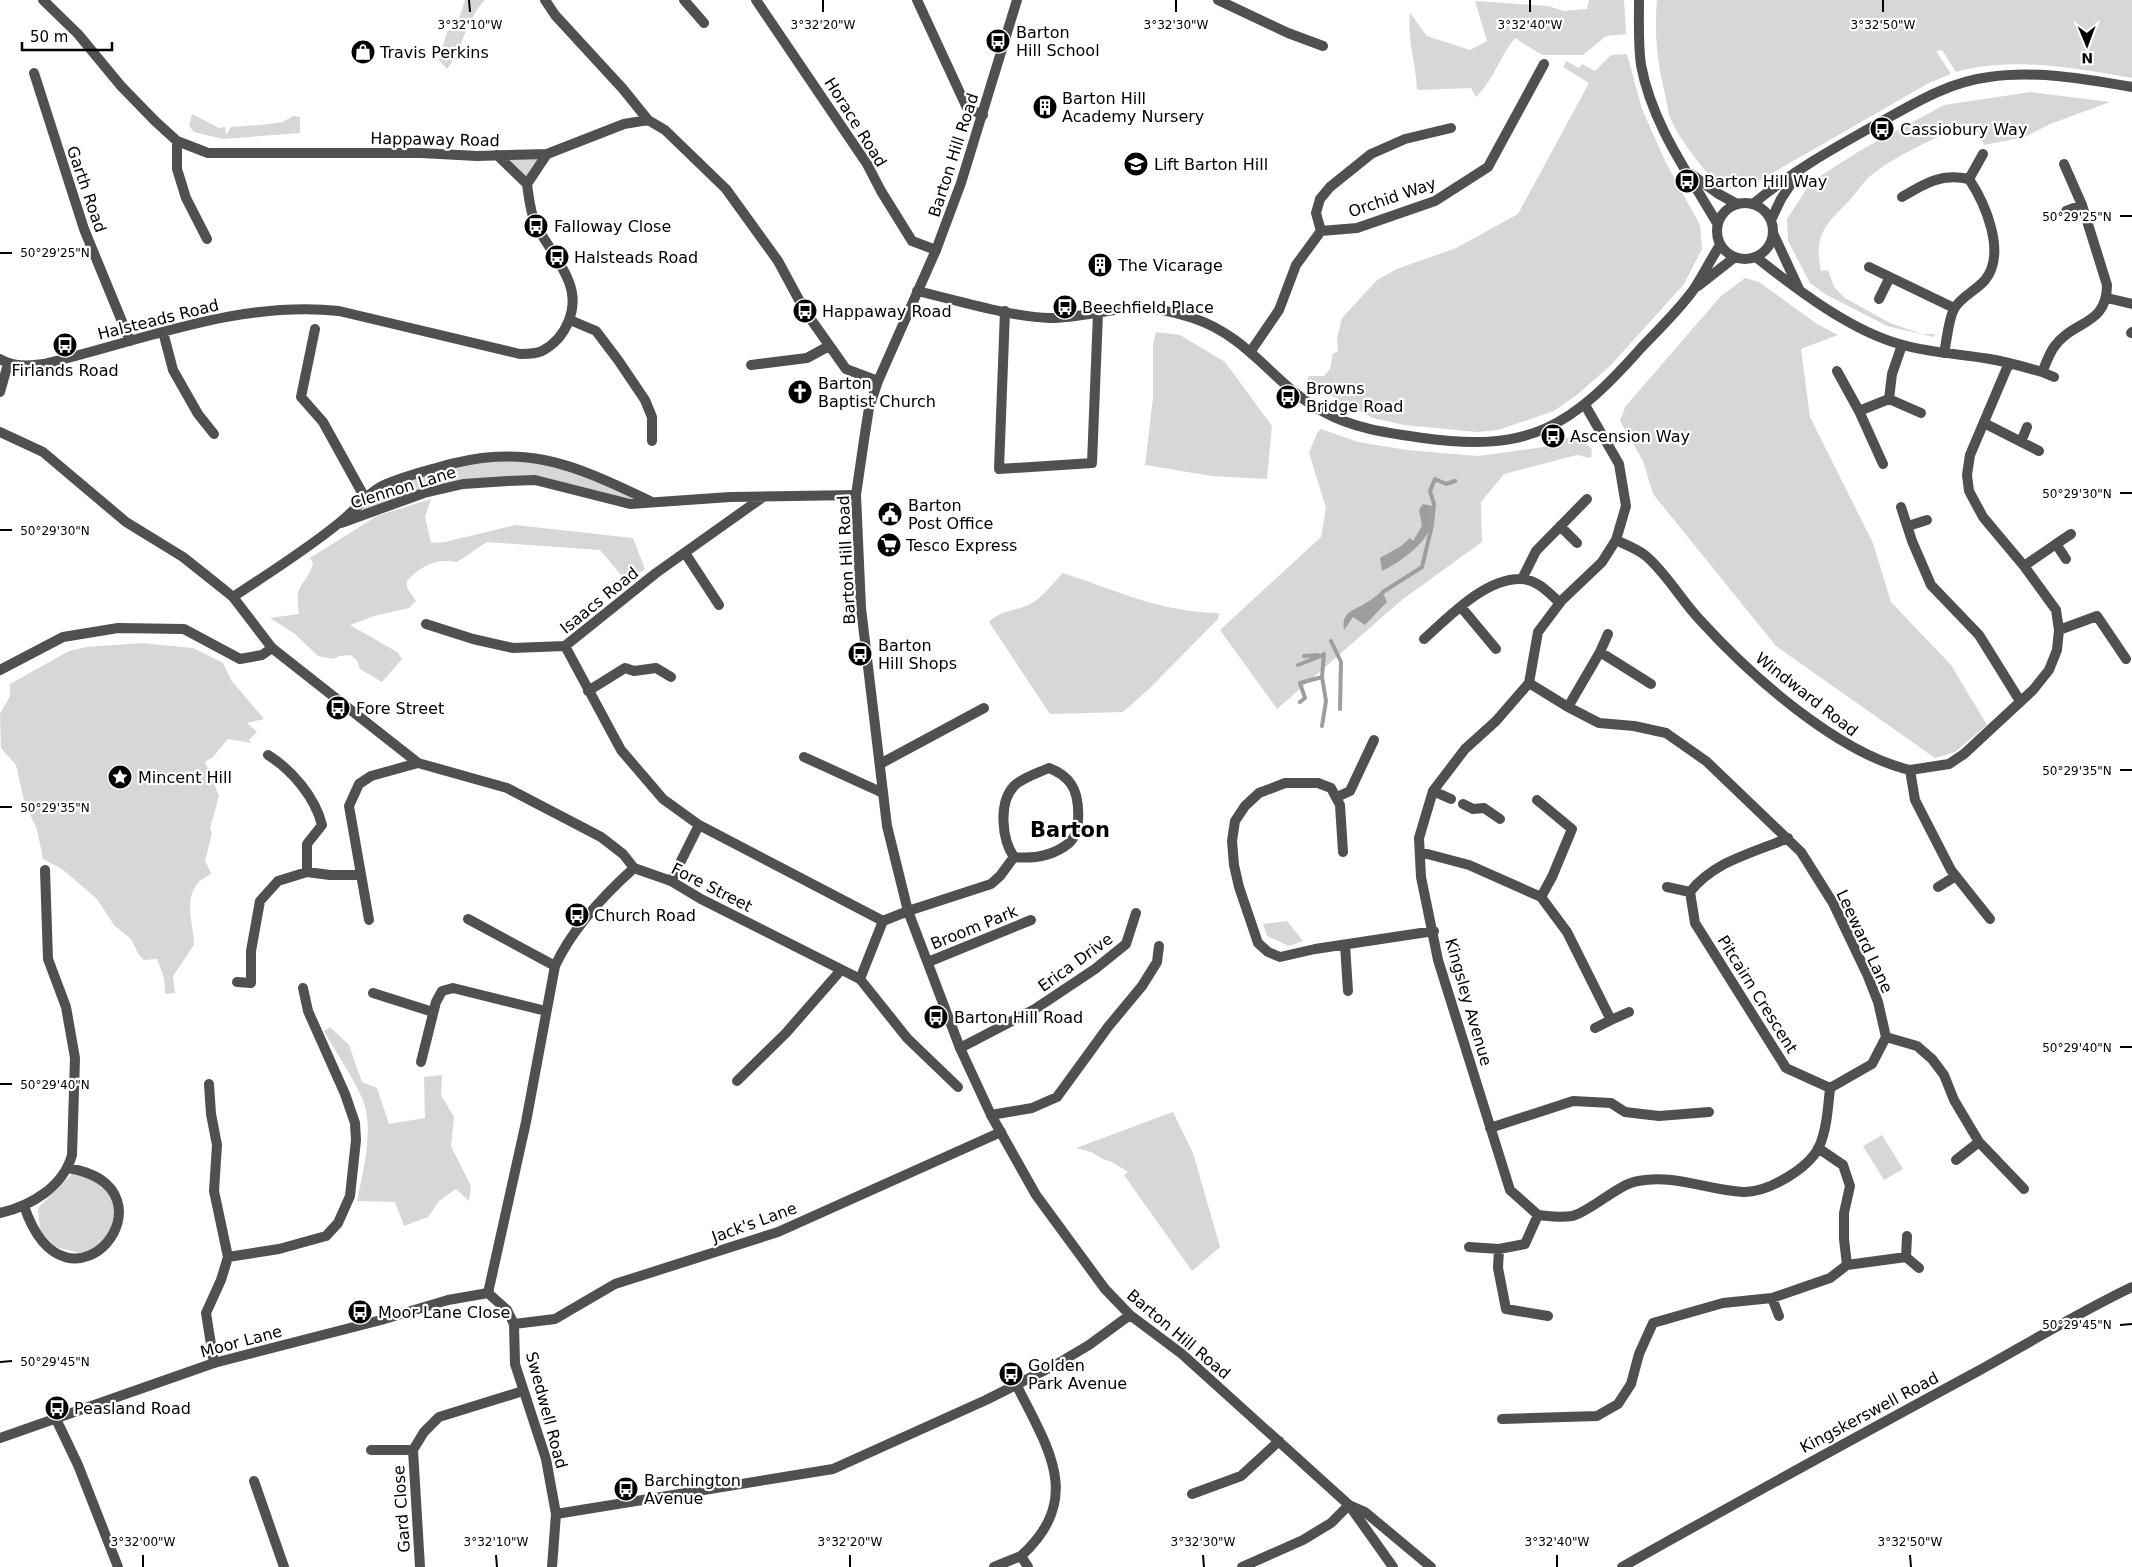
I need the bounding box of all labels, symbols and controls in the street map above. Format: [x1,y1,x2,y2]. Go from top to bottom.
text: 3°32'10"W [438,18,503,32]
text: 3°32'20"W [791,18,856,32]
text: 3°32'30"W [1144,18,1209,32]
text: 3°32'40"W [1498,18,1563,32]
text: 3°32'50"W [1851,18,1916,32]
scale bar [22,20,112,52]
north arrow [2062,20,2112,70]
place label: Barton Hill School [1016,23,1100,60]
text: 50 m [30,28,68,46]
bus stop icon: Barton Hill School [985,28,1011,54]
shop icon: Travis Perkins [350,39,376,65]
place label: Travis Perkins [379,43,489,62]
text: N [2081,50,2093,66]
street label: Horace Road [820,74,891,171]
place label: Barton Hill Academy Nursery [1062,89,1204,126]
street label: Barton Hill Road [924,91,982,220]
building icon: Barton Hill Academy Nursery [1032,94,1058,120]
bus stop icon: Cassiobury Way [1869,116,1895,142]
place label: Cassiobury Way [1900,120,2027,139]
street label: Happaway Road [370,129,500,150]
street label: Garth Road [63,143,110,235]
school or university icon: Lift Barton Hill [1123,151,1149,177]
place label: Lift Barton Hill [1154,155,1268,174]
bus stop icon: Barton Hill Way [1674,168,1700,194]
place label: Barton Hill Way [1704,172,1827,191]
street label: Orchid Way [1346,174,1439,221]
text: 50°29'25"N [2042,210,2112,224]
bus stop icon: Falloway Close [523,213,549,239]
place label: Falloway Close [554,217,671,236]
bus stop icon: Halsteads Road [544,244,570,270]
text: 50°29'25"N [20,246,90,260]
place label: Halsteads Road [574,248,698,267]
building icon: The Vicarage [1087,252,1113,278]
place label: The Vicarage [1117,256,1223,275]
bus stop icon: Beechfield Place [1052,294,1078,320]
street label: Halsteads Road [96,295,221,344]
bus stop icon: Happaway Road [792,298,818,324]
place label: Beechfield Place [1082,298,1214,317]
place label: Happaway Road [822,302,952,321]
bus stop icon: Firlands Road [52,332,78,358]
place label: Firlands Road [11,361,119,380]
place label: Barton Baptist Church [818,374,936,411]
church icon: Barton Baptist Church [787,379,813,405]
place label: Browns Bridge Road [1306,379,1403,416]
bus stop icon: Browns Bridge Road [1275,384,1301,410]
bus stop icon: Ascension Way [1540,423,1566,449]
place label: Ascension Way [1570,427,1690,446]
street label: Clennon Lane [348,462,458,513]
text: 50°29'30"N [2042,487,2112,501]
street label: Barton Hill Road [834,495,859,625]
place label: Barton Post Office [908,496,993,533]
public building icon: Barton Post Office [877,501,903,527]
text: 50°29'30"N [20,524,90,538]
supermarket icon: Tesco Express [876,532,902,558]
place label: Tesco Express [905,536,1017,555]
street label: Isaacs Road [556,563,642,638]
place label: Barton Hill Shops [878,636,957,673]
bus stop icon: Barton Hill Shops [847,641,873,667]
street label: Windward Road [1752,648,1862,740]
bus stop icon: Fore Street [325,695,351,721]
place label: Fore Street [356,699,444,718]
place icon: Mincent Hill [107,764,133,790]
text: 50°29'35"N [2042,764,2112,778]
place label: Mincent Hill [138,768,232,787]
text: 50°29'35"N [20,801,90,815]
district label: Barton [1030,818,1110,842]
street label: Fore Street [668,859,755,916]
street label: Leeward Lane [1832,887,1897,996]
street label: Broom Park [928,901,1021,954]
bus stop icon: Church Road [564,902,590,928]
place label: Church Road [594,906,696,925]
street label: Erica Drive [1034,929,1116,996]
street label: Pitcairn Crescent [1714,932,1801,1057]
street label: Kingsley Avenue [1441,936,1496,1068]
bus stop icon: Barton Hill Road [923,1004,949,1030]
place label: Barton Hill Road [954,1008,1083,1027]
text: 50°29'40"N [2042,1041,2112,1055]
text: 50°29'40"N [20,1078,90,1092]
street label: Jack's Lane [708,1198,799,1247]
street label: Barton Hill Road [1123,1286,1234,1383]
bus stop icon: Moor Lane Close [347,1299,373,1325]
place label: Moor Lane Close [378,1303,510,1322]
text: 50°29'45"N [2042,1318,2112,1332]
street label: Moor Lane [198,1321,284,1361]
street label: Swedwell Road [522,1350,571,1471]
text: 50°29'45"N [20,1355,90,1369]
place label: Golden Park Avenue [1028,1356,1127,1393]
bus stop icon: Golden Park Avenue [998,1361,1024,1387]
street label: Kingskerswell Road [1797,1368,1942,1457]
bus stop icon: Peasland Road [44,1395,70,1421]
place label: Peasland Road [74,1399,191,1418]
street label: Gard Close [389,1465,414,1553]
place label: Barchington Avenue [644,1471,741,1508]
bus stop icon: Barchington Avenue [613,1476,639,1502]
text: 3°32'00"W [111,1535,176,1549]
text: 3°32'10"W [464,1535,529,1549]
text: 3°32'20"W [818,1535,883,1549]
text: 3°32'30"W [1171,1535,1236,1549]
text: 3°32'40"W [1525,1535,1590,1549]
text: 3°32'50"W [1878,1535,1943,1549]

